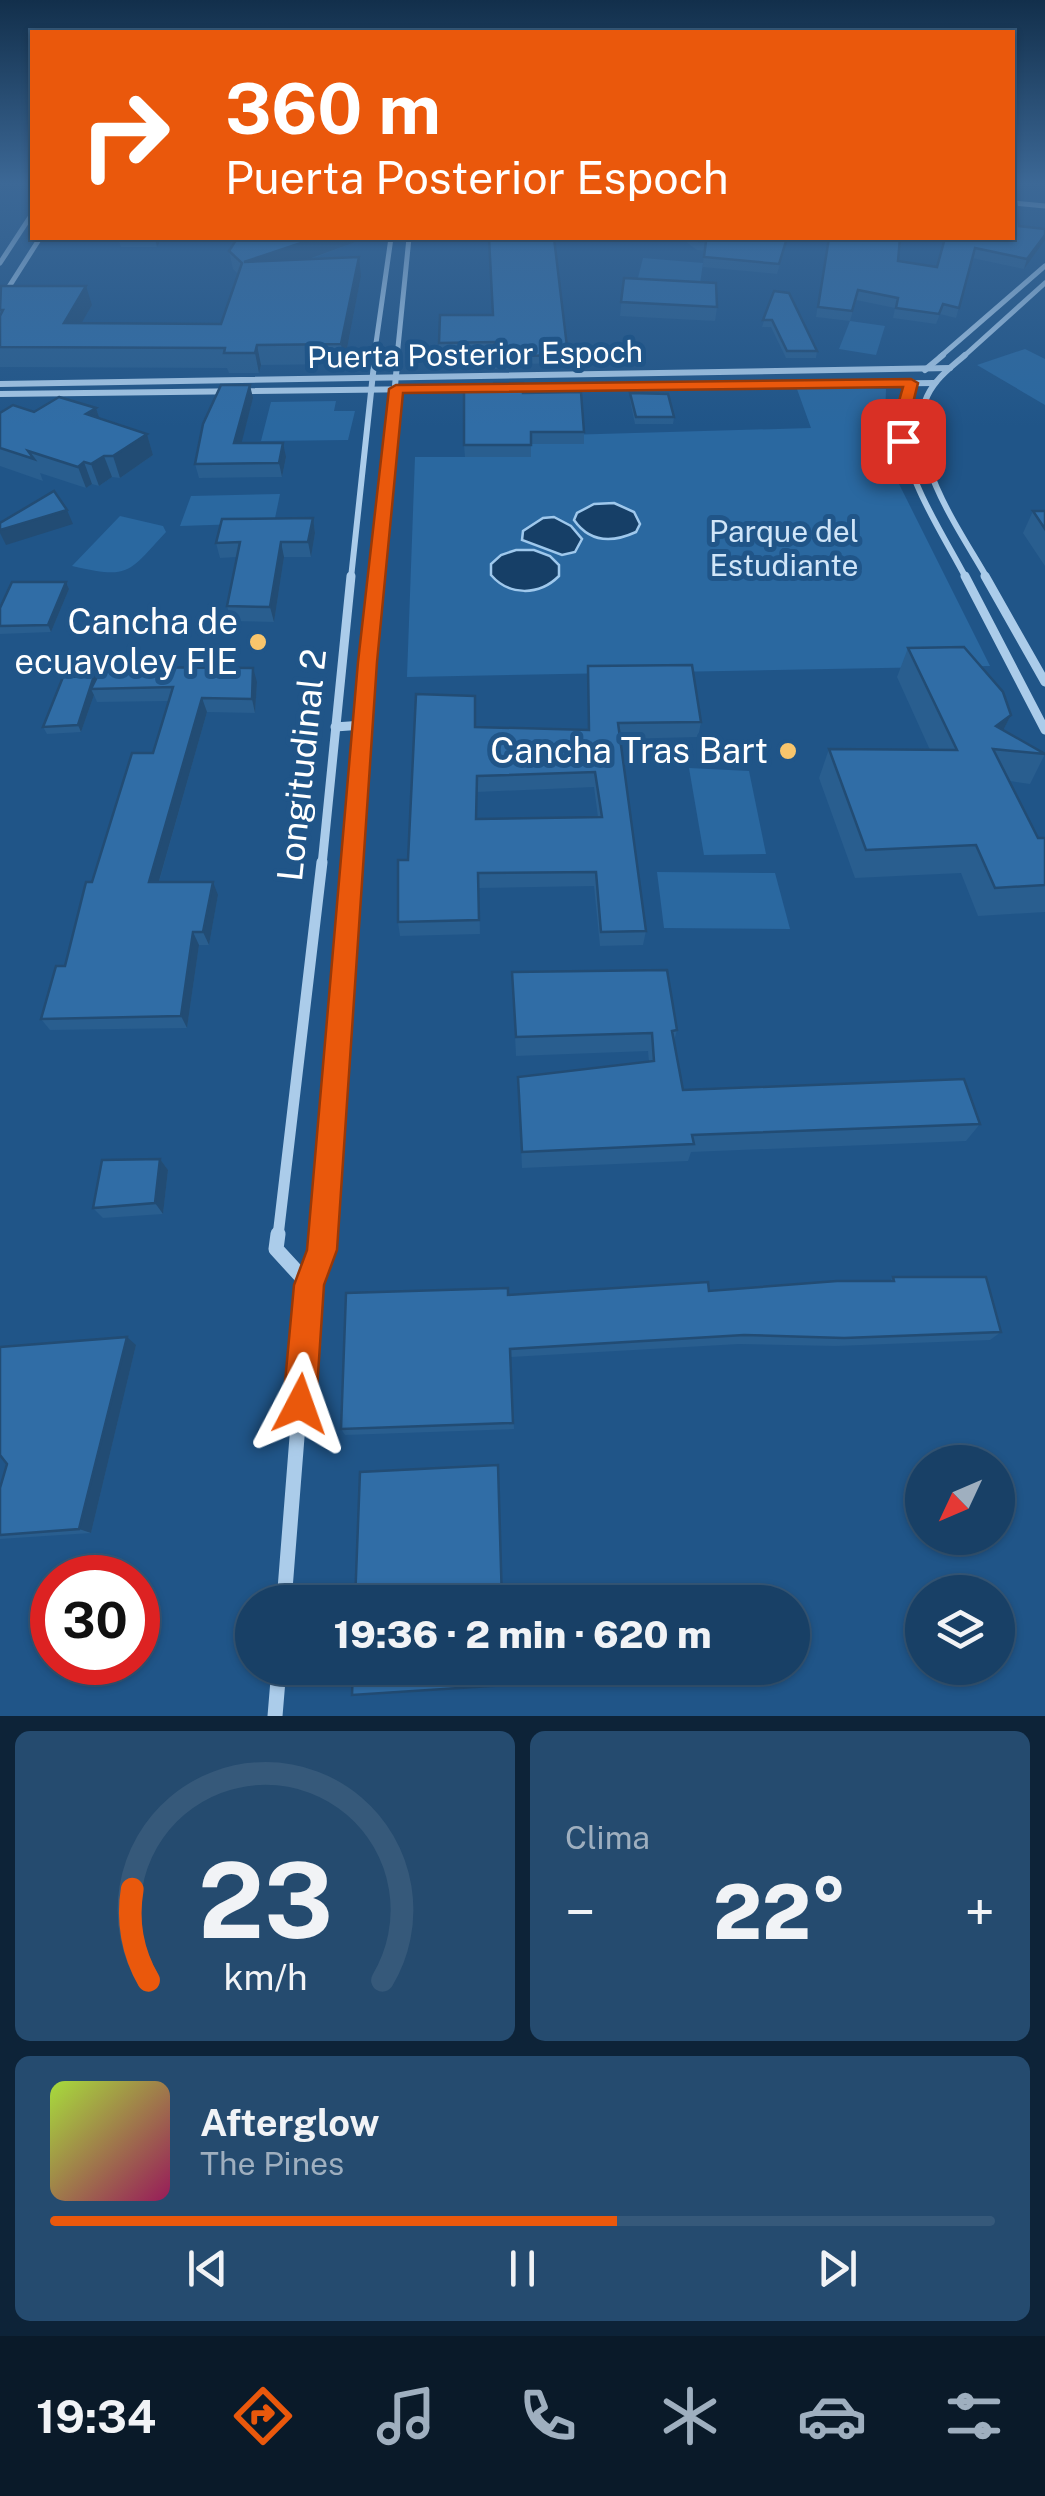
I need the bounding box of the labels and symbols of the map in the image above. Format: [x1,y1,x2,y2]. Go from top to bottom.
street label: Puerta Posterior Espoch [307,333,643,375]
pin [861,399,946,484]
park label: Parque del Estudiante [709,513,859,583]
place label: Cancha de ecuavoley FIE [14,601,238,682]
marker: Cancha de ecuavoley FIE [247,631,269,653]
street label: Longitudinal 2 [269,647,334,883]
place label: Cancha Tras Bart [490,730,768,771]
marker: Cancha Tras Bart [777,740,799,762]
position arrow [248,1352,352,1456]
north arrow [905,1445,1015,1555]
speed limit sign: 30 [30,1555,160,1685]

